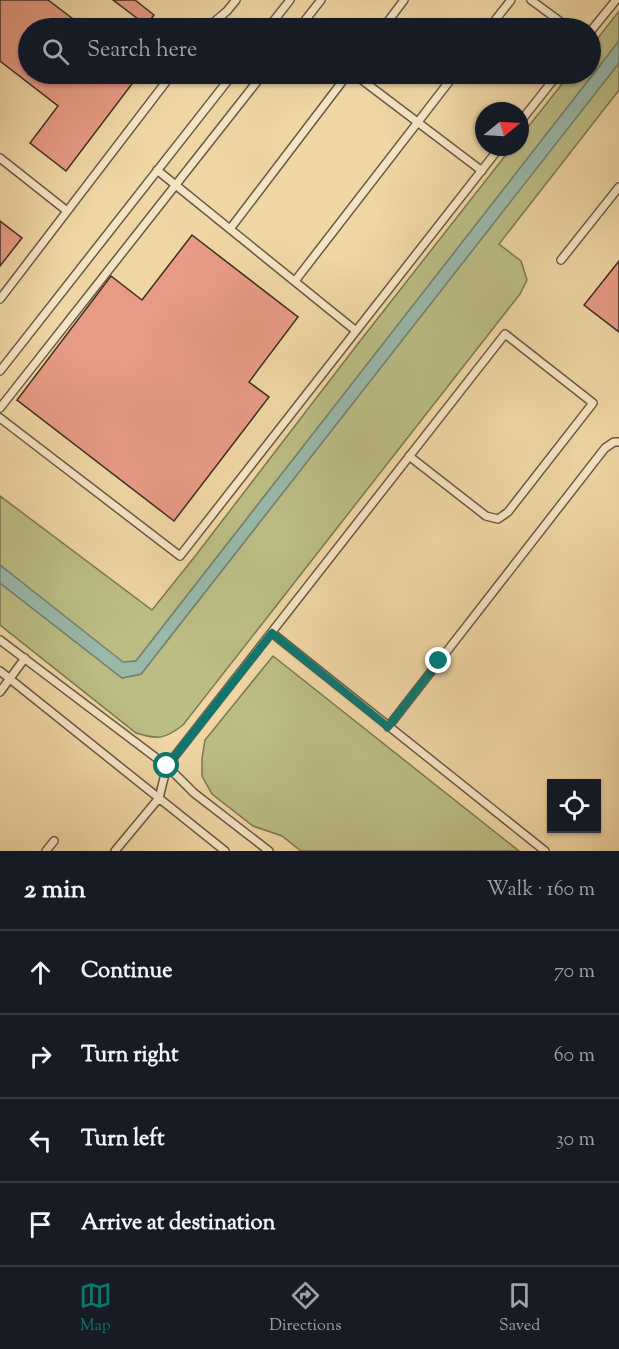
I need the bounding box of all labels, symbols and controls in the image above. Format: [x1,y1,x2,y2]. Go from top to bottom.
search box [18,18,601,84]
icon: search [39,35,72,68]
text: Search here [87,35,197,67]
north arrow [475,102,529,156]
route end [425,647,451,673]
route start [153,752,179,778]
map controls [547,779,601,833]
button: locate [547,779,601,833]
text: 2 min [24,872,86,909]
text: Walk · 160 m [486,876,595,905]
icon: ahead [24,956,57,989]
text: Continue [81,956,172,988]
text: 70 m [554,958,595,987]
icon: right [24,1040,57,1073]
text: Turn right [81,1040,178,1072]
text: 60 m [554,1042,595,1071]
icon: left [24,1124,57,1157]
text: Turn left [81,1124,164,1156]
text: 30 m [556,1126,595,1155]
icon: arrive [24,1208,57,1241]
text: Arrive at destination [81,1208,276,1240]
tab: Map [79,1279,112,1338]
tab: Directions [269,1279,342,1338]
tab: Saved [499,1279,540,1338]

